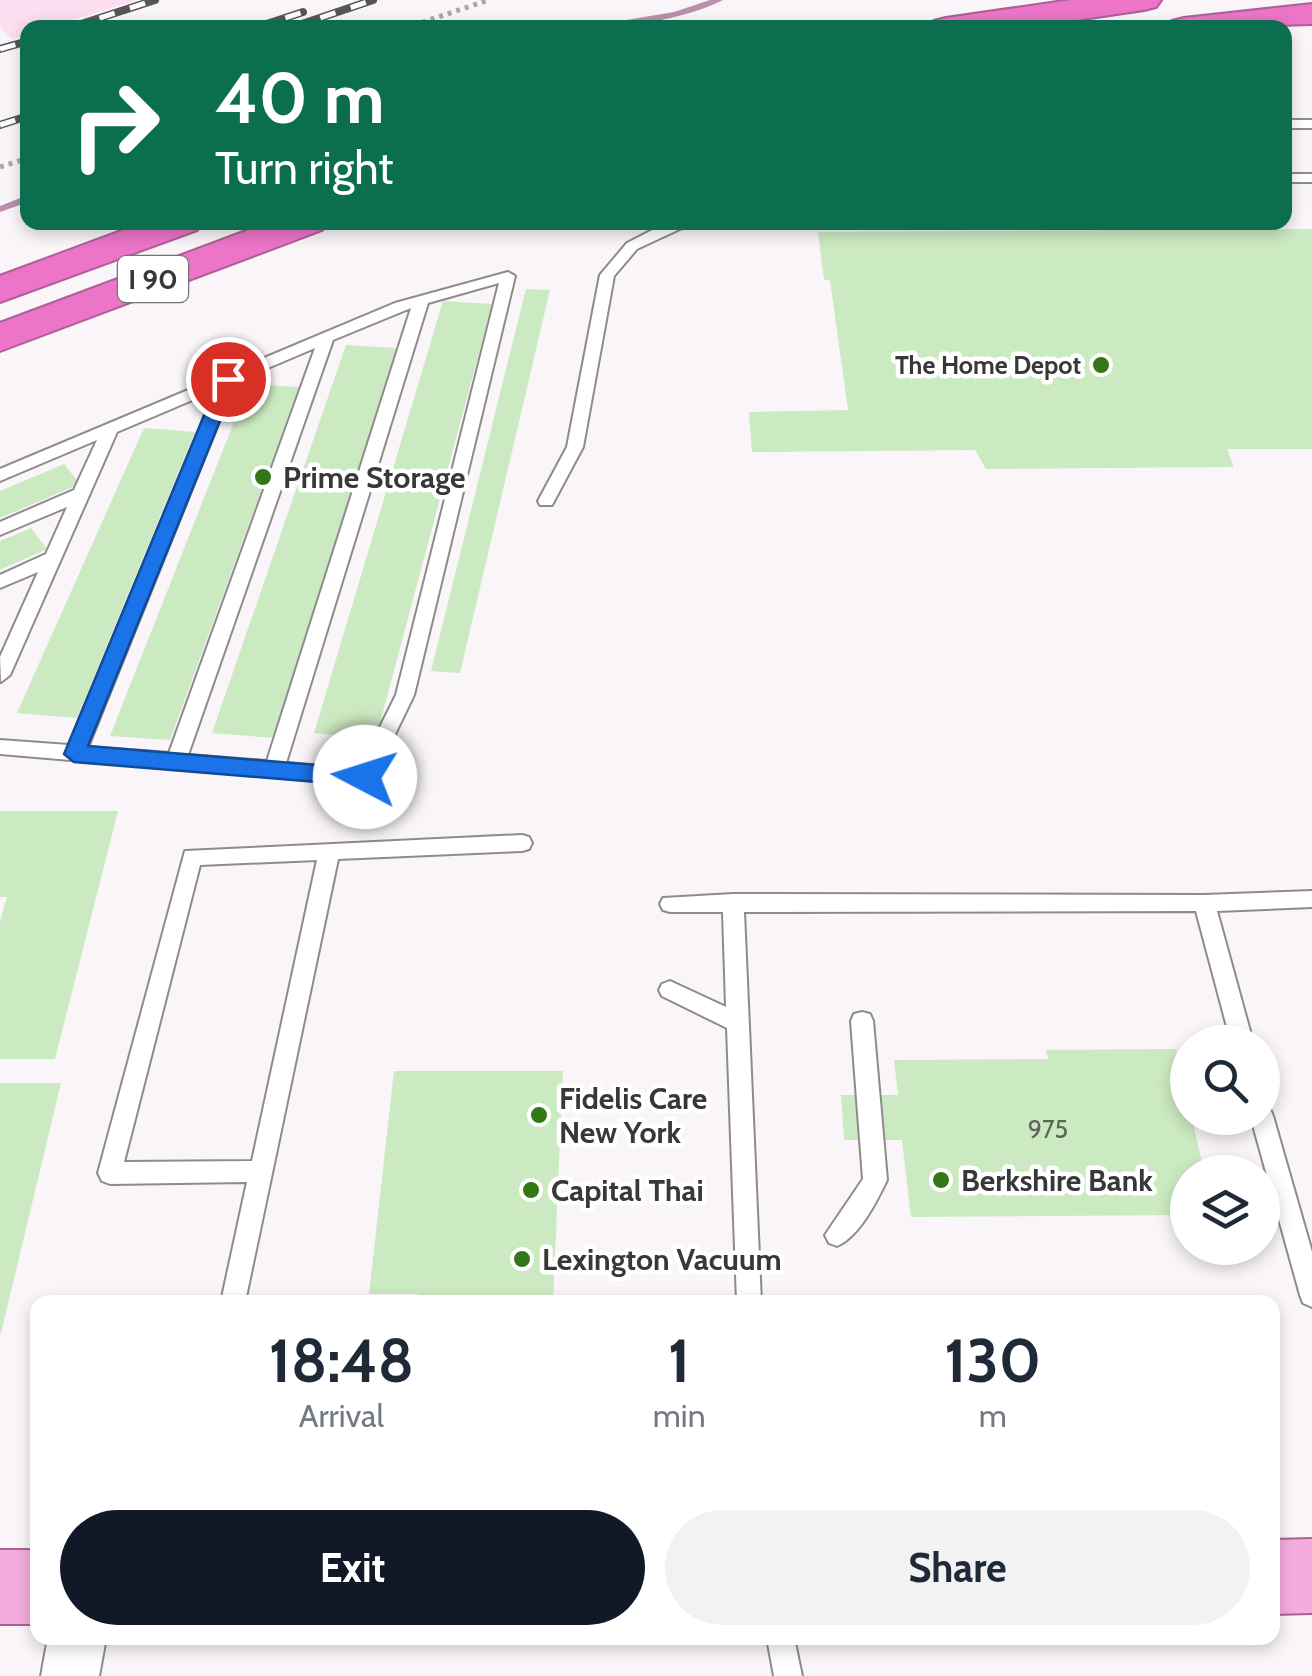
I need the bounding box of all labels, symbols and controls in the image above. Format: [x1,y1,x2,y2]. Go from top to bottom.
text: 40 m [215,55,384,141]
icon: right [50,60,180,190]
text: Turn right [215,141,394,195]
road number: I 90 [118,256,188,302]
pin [186,337,271,422]
place label: The Home Depot [895,350,1081,380]
icon: arrive [201,352,256,407]
marker: The Home Depot [1090,354,1112,376]
place label: Prime Storage [283,459,466,496]
marker: Prime Storage [252,466,274,488]
position arrow [313,725,417,829]
map controls [1170,1025,1280,1265]
button: search [1170,1025,1280,1135]
place label: Fidelis Care New York [559,1080,707,1151]
marker: Fidelis Care New York [528,1104,550,1126]
house number: 975 [1028,1114,1068,1144]
button: layers [1170,1155,1280,1265]
place label: Berkshire Bank [961,1162,1153,1199]
marker: Berkshire Bank [930,1169,952,1191]
place label: Capital Thai [551,1172,704,1209]
marker: Capital Thai [520,1179,542,1201]
place label: Lexington Vacuum [542,1241,782,1278]
marker: Lexington Vacuum [511,1248,533,1270]
text: 18:48 [269,1324,414,1397]
text: 1 [668,1324,690,1397]
text: 130 [944,1324,1041,1397]
text: Arrival [299,1396,384,1435]
text: min [653,1396,706,1435]
text: m [979,1396,1007,1435]
button: Exit [60,1510,645,1625]
button: Share [665,1510,1250,1625]

